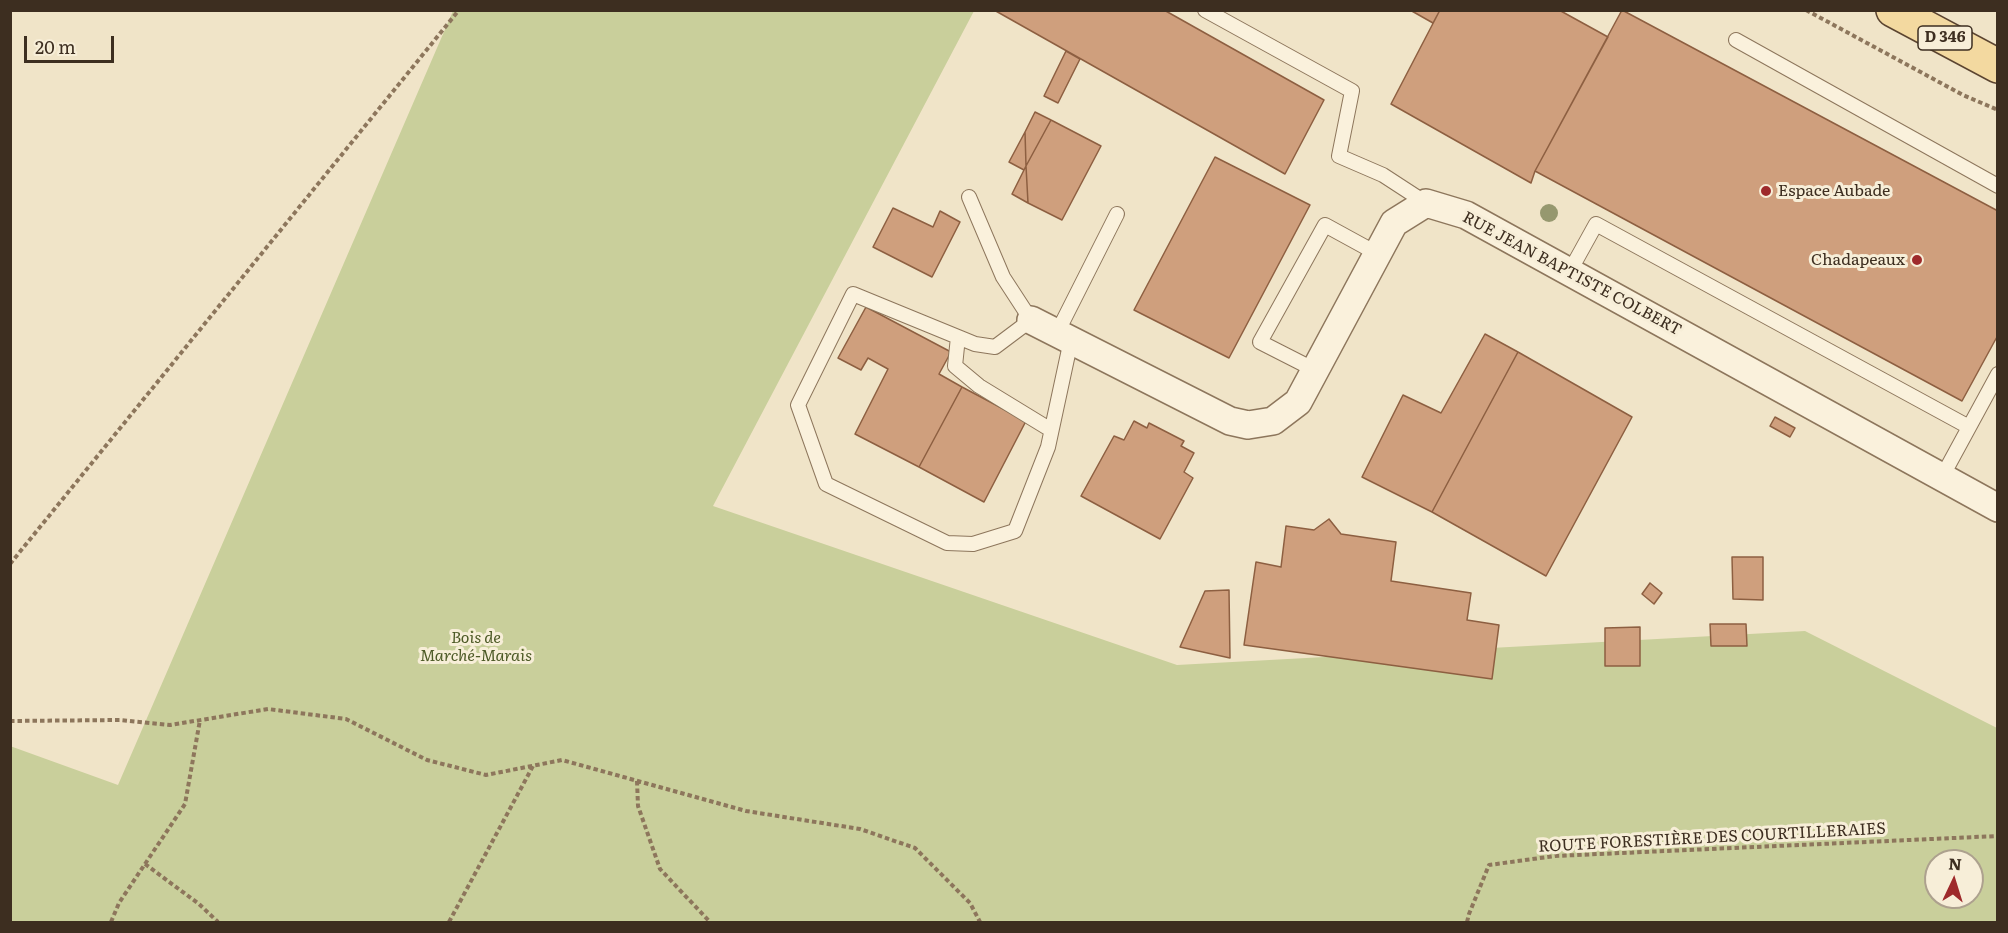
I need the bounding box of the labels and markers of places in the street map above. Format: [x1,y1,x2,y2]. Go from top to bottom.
place label: Espace Aubade [1778,181,1890,201]
marker: Espace Aubade [1759,184,1773,198]
place label: Chadapeaux [1811,250,1905,270]
marker: Chadapeaux [1910,253,1924,267]

